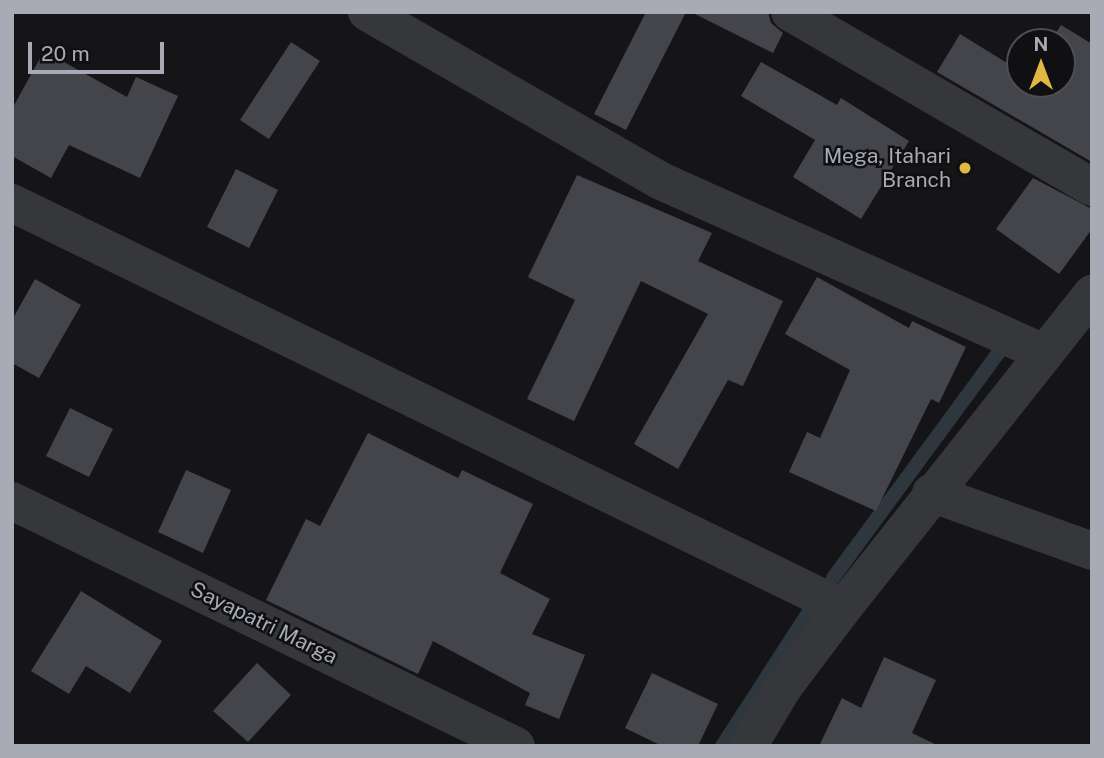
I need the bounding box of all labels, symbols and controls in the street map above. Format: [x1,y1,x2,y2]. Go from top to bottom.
scale bar [32,28,168,72]
north arrow [1006,28,1076,98]
text: N [1034,33,1048,55]
text: 20 m [41,41,90,66]
place label: Mega, Itahari Branch [824,143,951,193]
marker: Mega, Itahari Branch [957,160,973,176]
street label: Sayapatri Marga [186,577,342,669]

